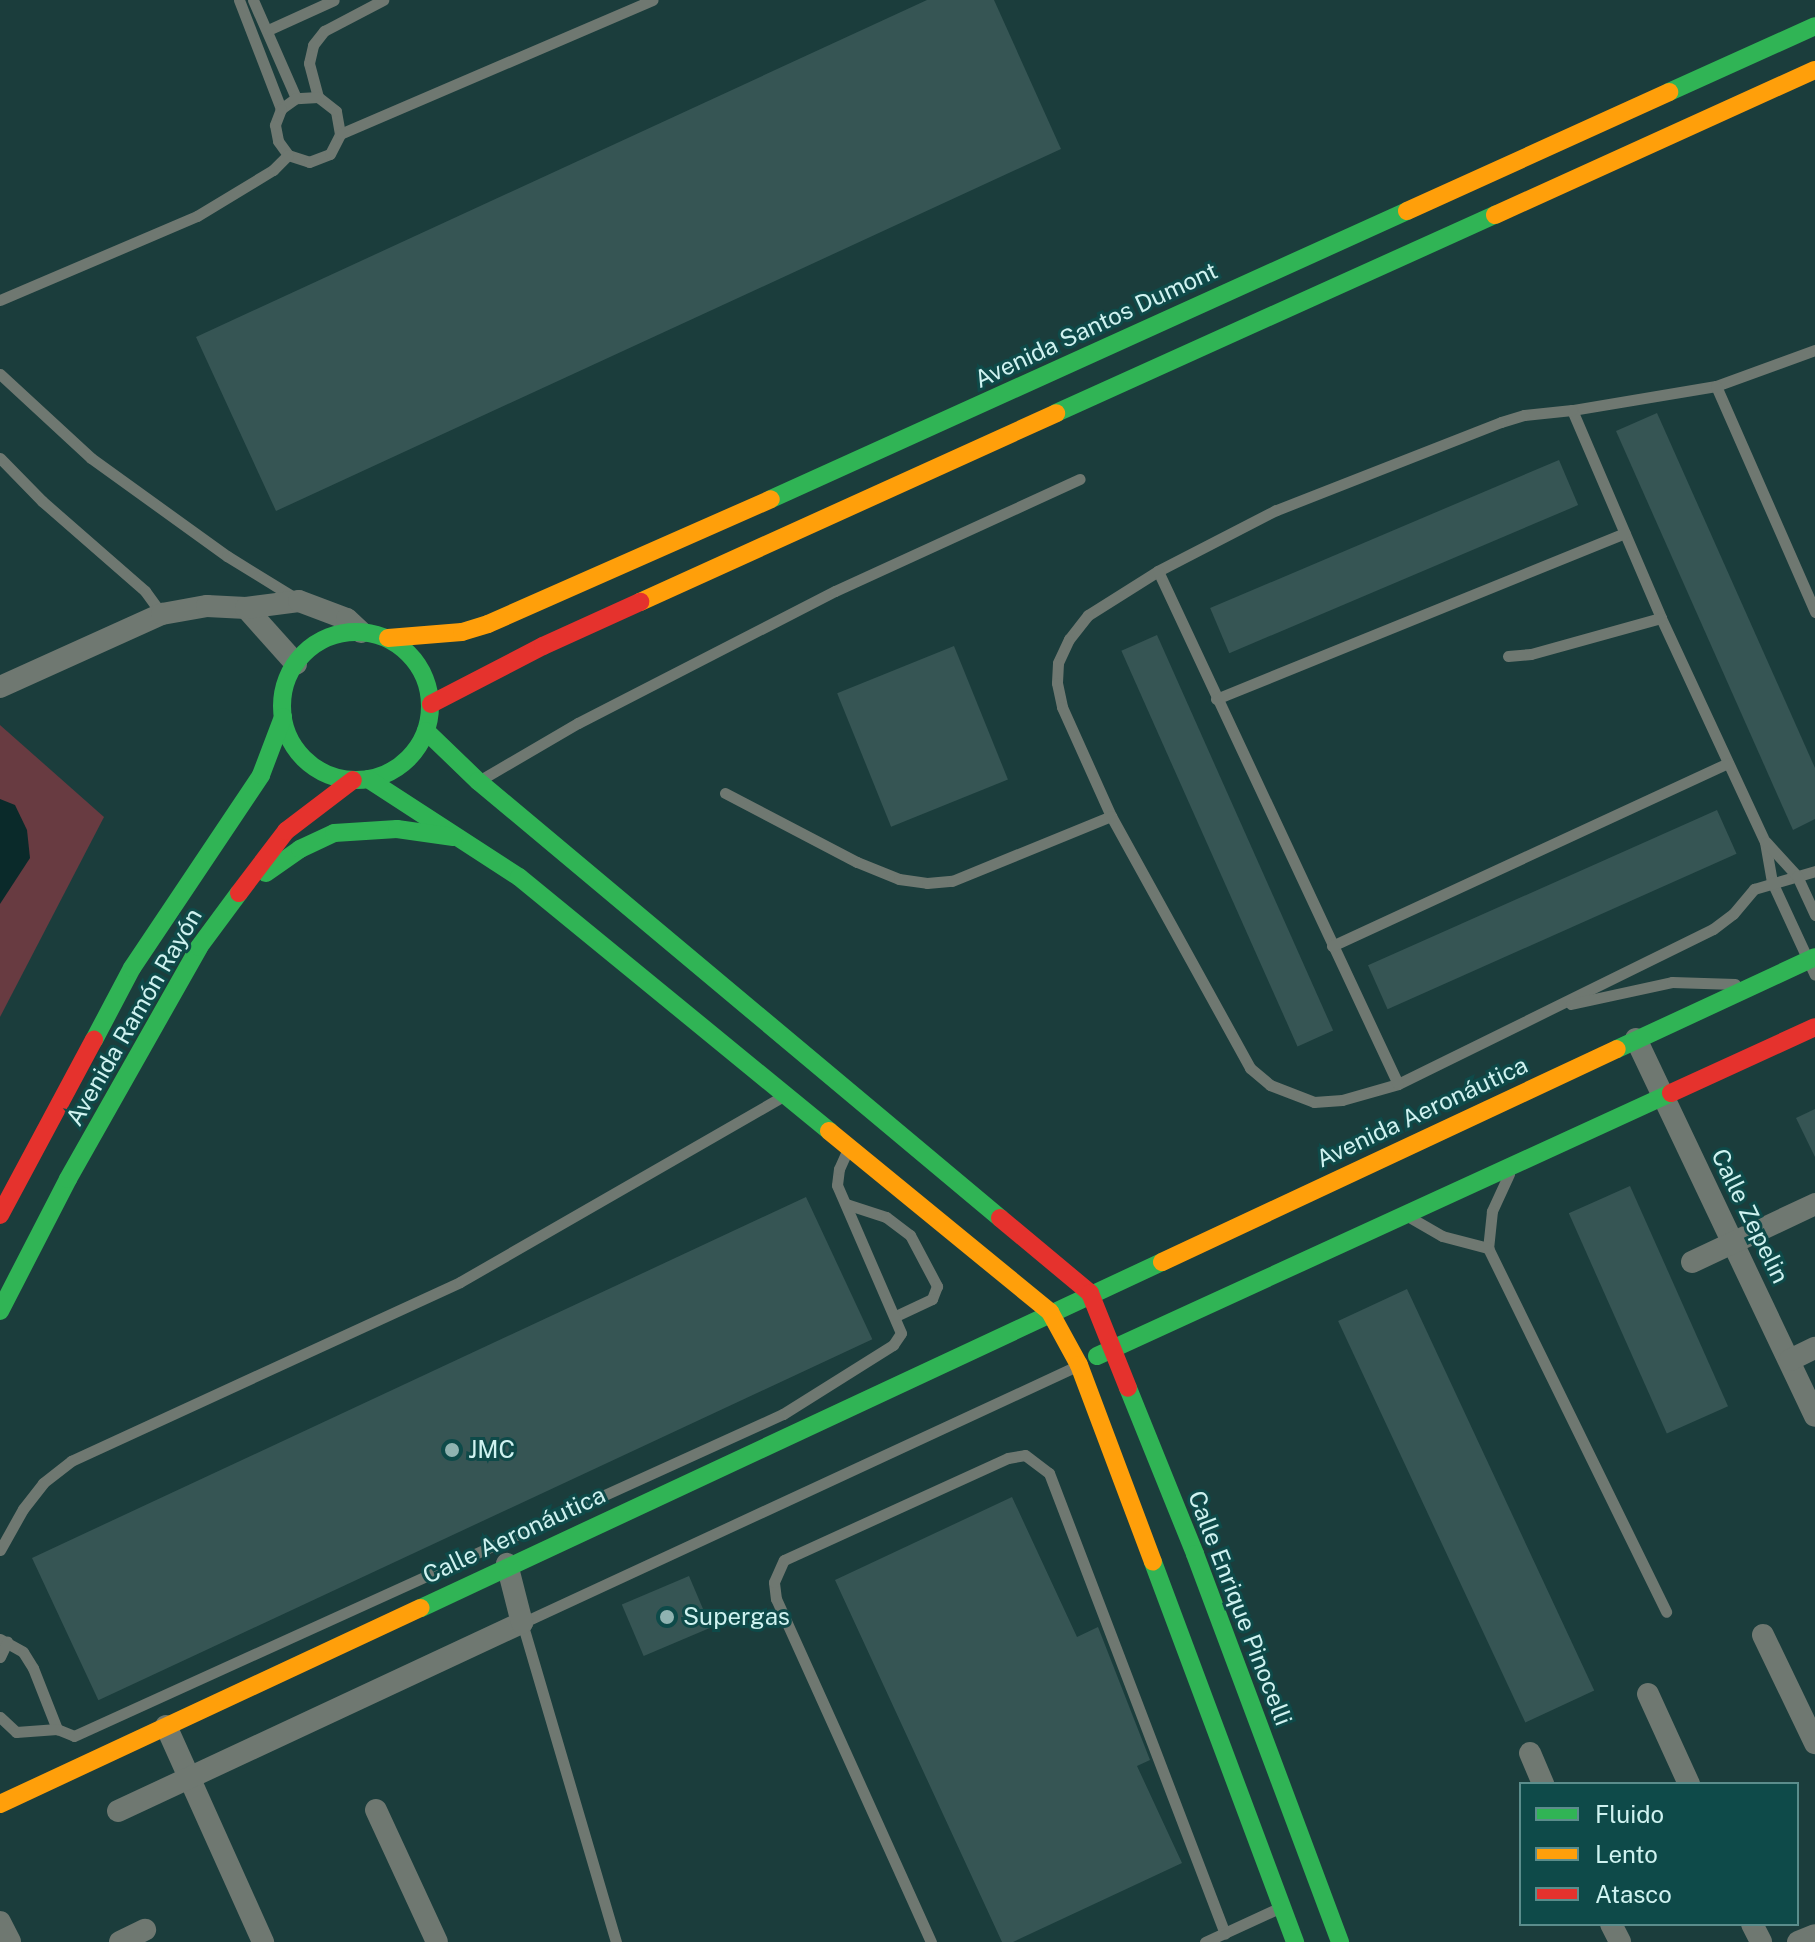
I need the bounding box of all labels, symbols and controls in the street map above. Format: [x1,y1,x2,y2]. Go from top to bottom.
street label: Avenida Santos Dumont [970,256,1222,394]
street label: Avenida Ramón Rayón [60,903,208,1131]
street label: Avenida Aeronáutica [1312,1050,1532,1174]
street label: Calle Zepelin [1705,1144,1795,1288]
place label: JMC [468,1436,515,1464]
marker: JMC [443,1441,461,1459]
street label: Calle Aeronáutica [418,1480,610,1590]
street label: Calle Enrique Pinocelli [1182,1486,1298,1730]
place label: Supergas [683,1603,790,1631]
marker: Supergas [658,1608,676,1626]
legend [1519,1782,1799,1926]
text: Fluido [1595,1800,1664,1828]
text: Lento [1595,1840,1658,1868]
text: Atasco [1595,1880,1672,1908]

